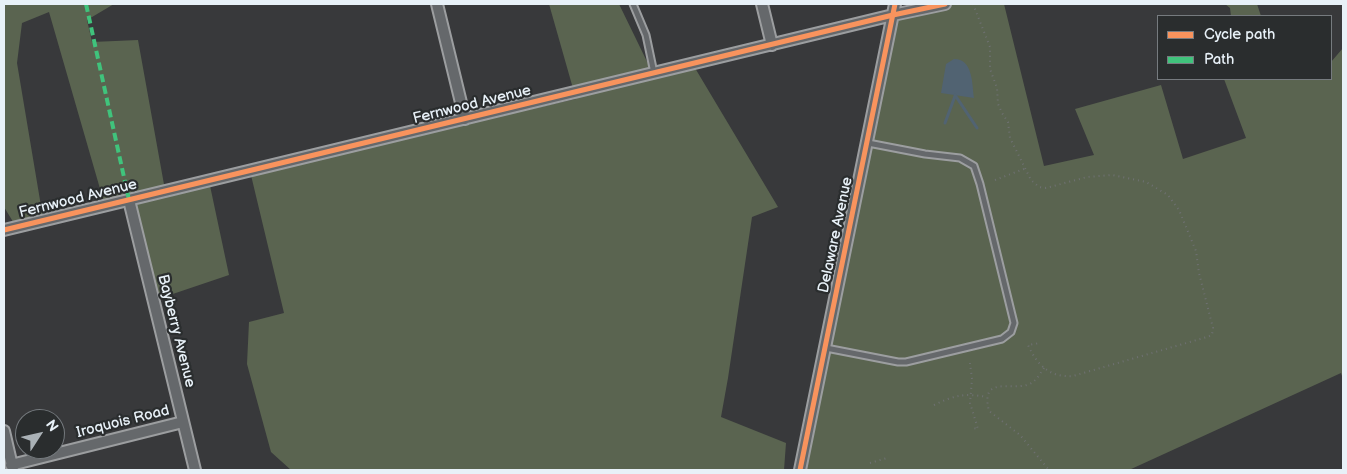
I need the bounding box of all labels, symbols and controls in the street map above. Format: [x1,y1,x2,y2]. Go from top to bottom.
legend [1157,15,1332,80]
text: Cycle path [1204,25,1275,44]
text: Path [1204,50,1234,69]
street label: Fernwood Avenue [411,82,533,128]
street label: Delaware Avenue [815,175,857,295]
street label: Fernwood Avenue [17,176,139,222]
street label: Bayberry Avenue [153,273,199,389]
street label: Iroquois Road [75,402,171,442]
north arrow [15,409,65,459]
text: N [42,416,62,435]

